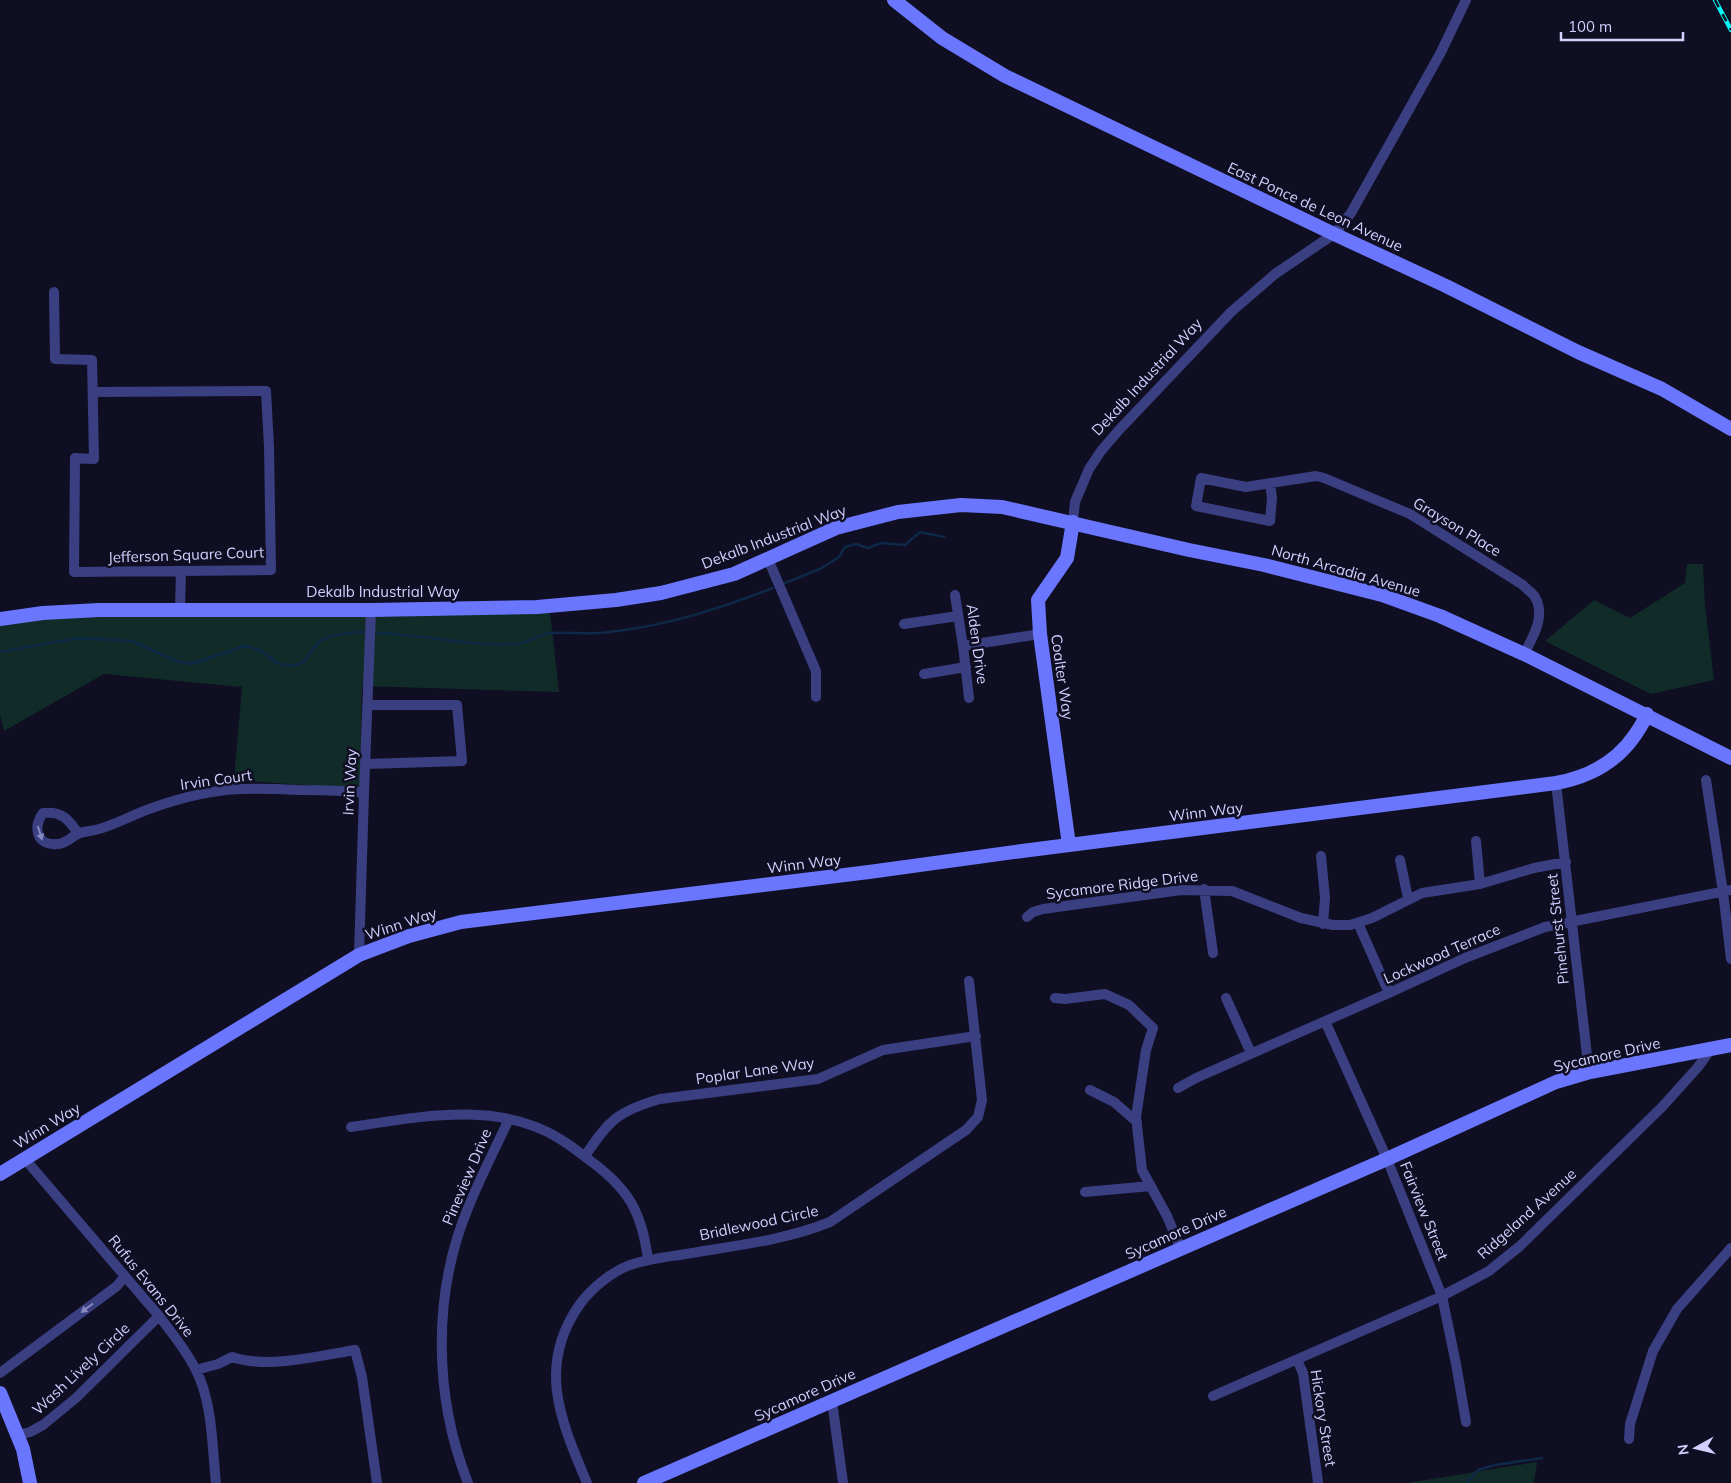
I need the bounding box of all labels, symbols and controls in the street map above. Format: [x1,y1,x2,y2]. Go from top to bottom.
scale bar [1561,10,1684,42]
text: 100 m [1568,17,1612,36]
street label: East Ponce de Leon Avenue [1225,158,1406,256]
street label: Dekalb Industrial Way [1087,314,1206,439]
street label: Grayson Place [1410,493,1505,560]
street label: Dekalb Industrial Way [699,500,849,573]
street label: North Arcadia Avenue [1269,540,1423,601]
street label: Jefferson Square Court [107,542,265,567]
street label: Dekalb Industrial Way [306,582,460,601]
street label: Alden Drive [962,603,993,685]
street label: Coalter Way [1047,633,1078,721]
street label: Irvin Way [338,748,361,816]
street label: Irvin Court [179,765,253,794]
street label: Winn Way [1168,798,1244,825]
one-way arrow [36,826,44,841]
street label: Winn Way [766,850,842,877]
street label: Sycamore Ridge Drive [1045,866,1199,903]
street label: Pinehurst Street [1542,873,1573,985]
street label: Winn Way [362,903,439,944]
street label: Lockwood Terrace [1380,919,1503,988]
street label: Sycamore Drive [1552,1033,1662,1076]
street label: Poplar Lane Way [694,1053,816,1088]
street label: Winn Way [10,1098,84,1153]
street label: Pineview Drive [438,1126,495,1228]
street label: Fairview Street [1396,1159,1453,1263]
street label: Ridgeland Avenue [1473,1164,1580,1263]
street label: Bridlewood Circle [698,1201,820,1244]
street label: Sycamore Drive [1122,1202,1229,1263]
street label: Rufus Evans Drive [104,1231,198,1341]
one-way arrow [80,1303,94,1313]
street label: Wash Lively Circle [28,1319,133,1419]
street label: Sycamore Drive [751,1364,858,1425]
street label: Hickory Street [1306,1368,1341,1468]
north arrow [1671,1423,1721,1473]
text: N [1673,1443,1693,1456]

